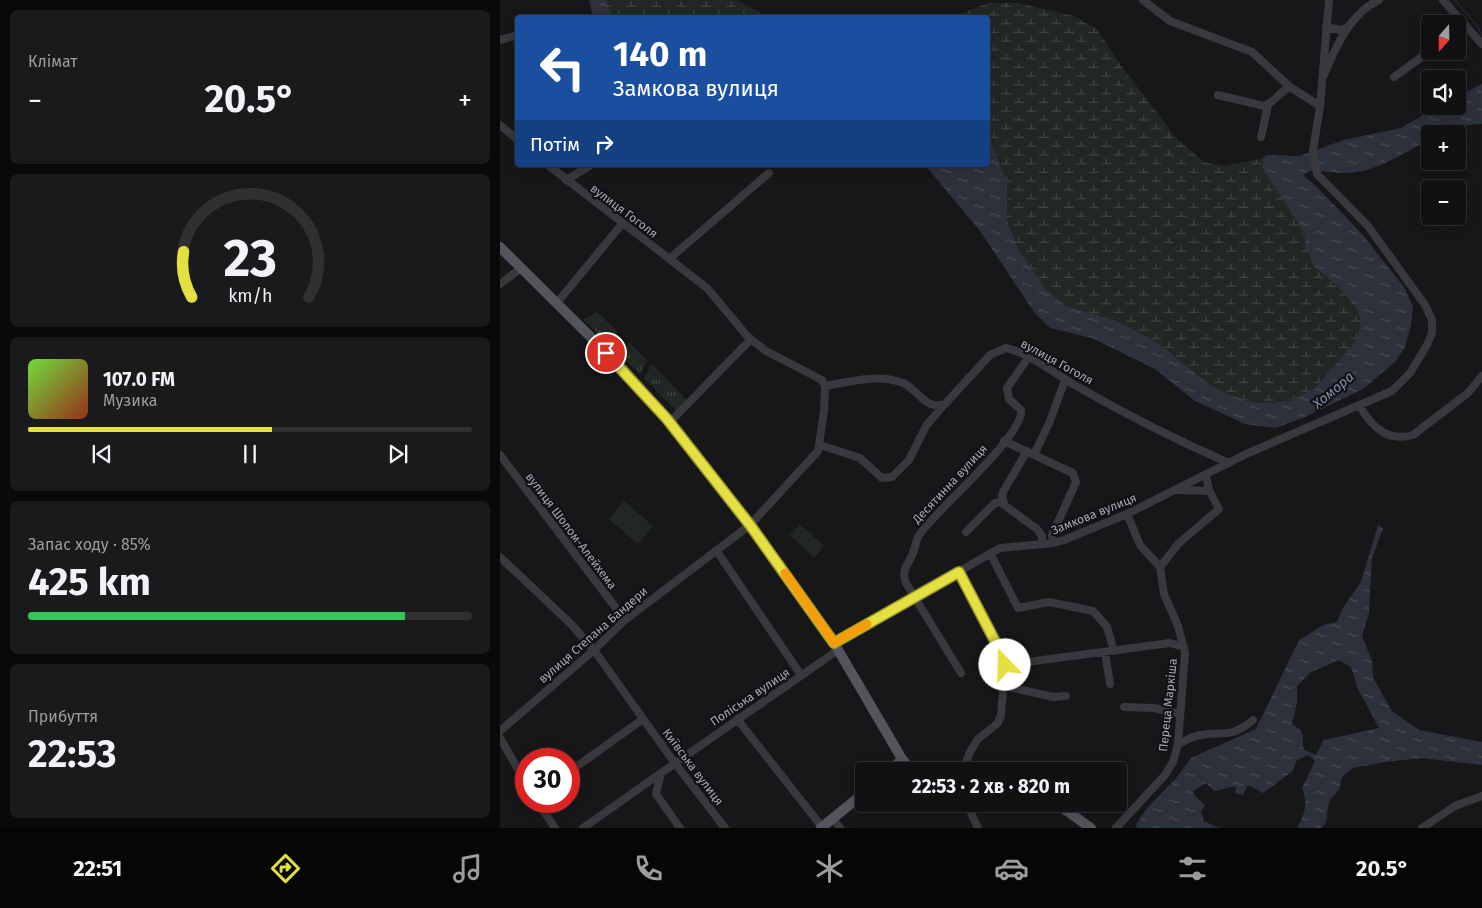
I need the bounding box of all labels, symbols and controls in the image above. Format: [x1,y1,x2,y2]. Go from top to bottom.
north arrow [1421,15,1466,60]
map controls [1421,15,1466,225]
text: 140 m [613,33,707,75]
icon: left [530,35,595,100]
text: Клімат [28,52,78,71]
button: sound [1421,70,1466,115]
text: Замкова вулиця [613,75,779,102]
text: 20.5° [204,76,296,122]
text: − [28,84,42,117]
text: + [458,84,472,117]
button: + [1421,125,1466,170]
icon: right [590,130,618,158]
text: Потім [530,133,580,156]
button: − [1421,180,1466,225]
street label: вулиця Гоголя [588,181,660,241]
text: 23 [223,227,277,290]
text: km/h [228,285,272,307]
pin [585,332,627,374]
street label: вулиця Гоголя [1018,336,1096,388]
icon: arrive [592,339,620,367]
text: 107.0 FM [103,368,175,391]
water label: Хомора [1308,368,1358,413]
text: Музика [103,391,158,410]
icon: previous [88,440,116,468]
icon: pause [236,440,264,468]
icon: next [384,440,412,468]
street label: Десятинна вулиця [909,442,990,527]
street label: вулиця Шолом-Алейхема [523,470,619,592]
street label: Замкова вулиця [1049,491,1139,537]
text: Запас ходу · 85% [28,535,151,554]
text: 425 km [28,559,151,605]
street label: вулиця Степана Бандери [536,584,650,686]
position arrow [978,638,1030,690]
street label: Переца Маркіша [1156,658,1180,752]
street label: Поліська вулиця [707,665,793,729]
text: Прибуття [28,707,98,726]
street label: Київська вулиця [660,726,726,808]
text: 22:53 [28,731,117,777]
speed limit sign: 30 [515,748,580,813]
text: 22:53 · 2 хв · 820 m [912,775,1070,798]
icon: directions [268,851,303,886]
icon: music [450,851,485,886]
icon: phone [631,851,666,886]
icon: climate [812,851,847,886]
icon: car [994,851,1029,886]
icon: filters [1175,851,1210,886]
text: 22:51 [73,855,122,882]
text: 20.5° [1356,855,1409,882]

